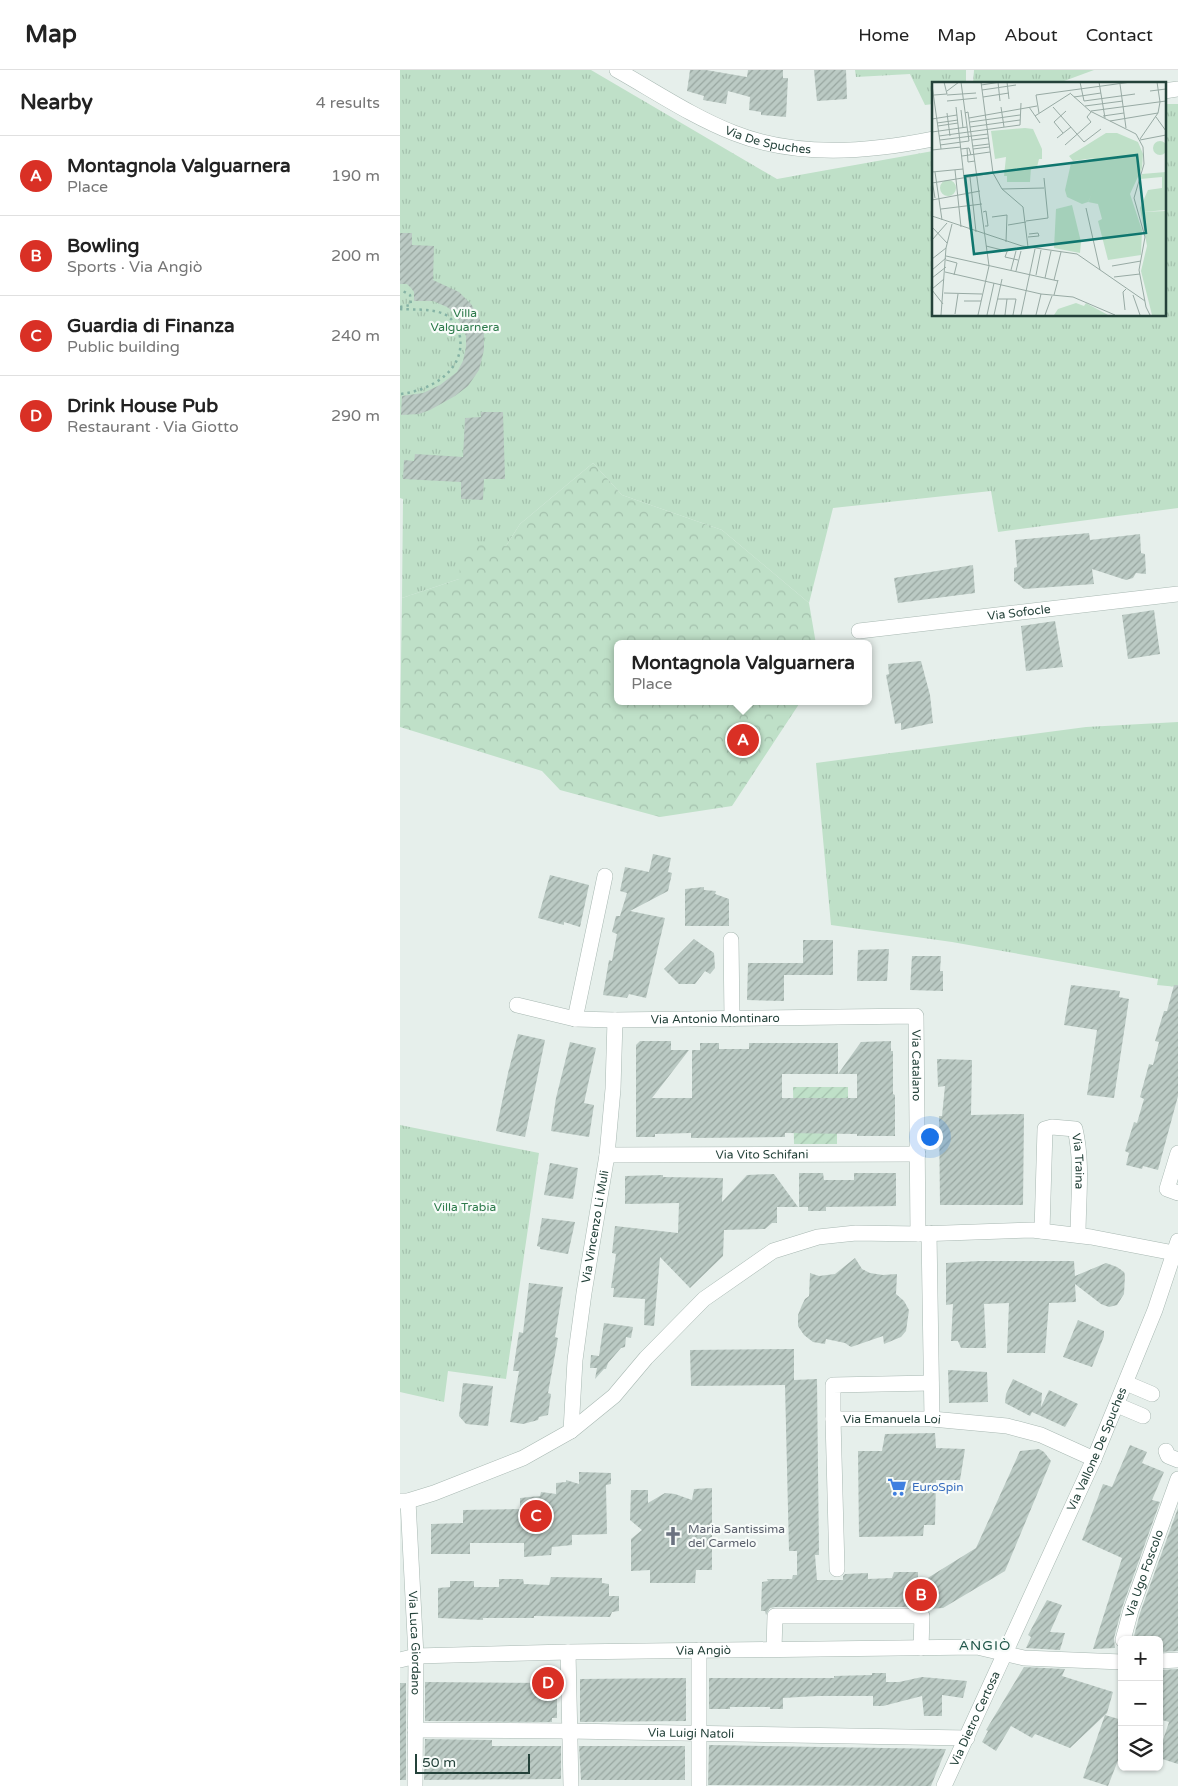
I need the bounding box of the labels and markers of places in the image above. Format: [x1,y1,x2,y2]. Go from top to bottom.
pin: A [727,721,759,759]
supermarket icon: EuroSpin [886,1476,908,1498]
place label: EuroSpin [912,1480,964,1494]
pin: C [520,1497,552,1535]
place label: Maria Santissima del Carmelo [688,1522,785,1550]
church icon: Maria Santissima del Carmelo [662,1525,684,1547]
pin: B [905,1576,937,1614]
pin: D [532,1664,564,1702]

